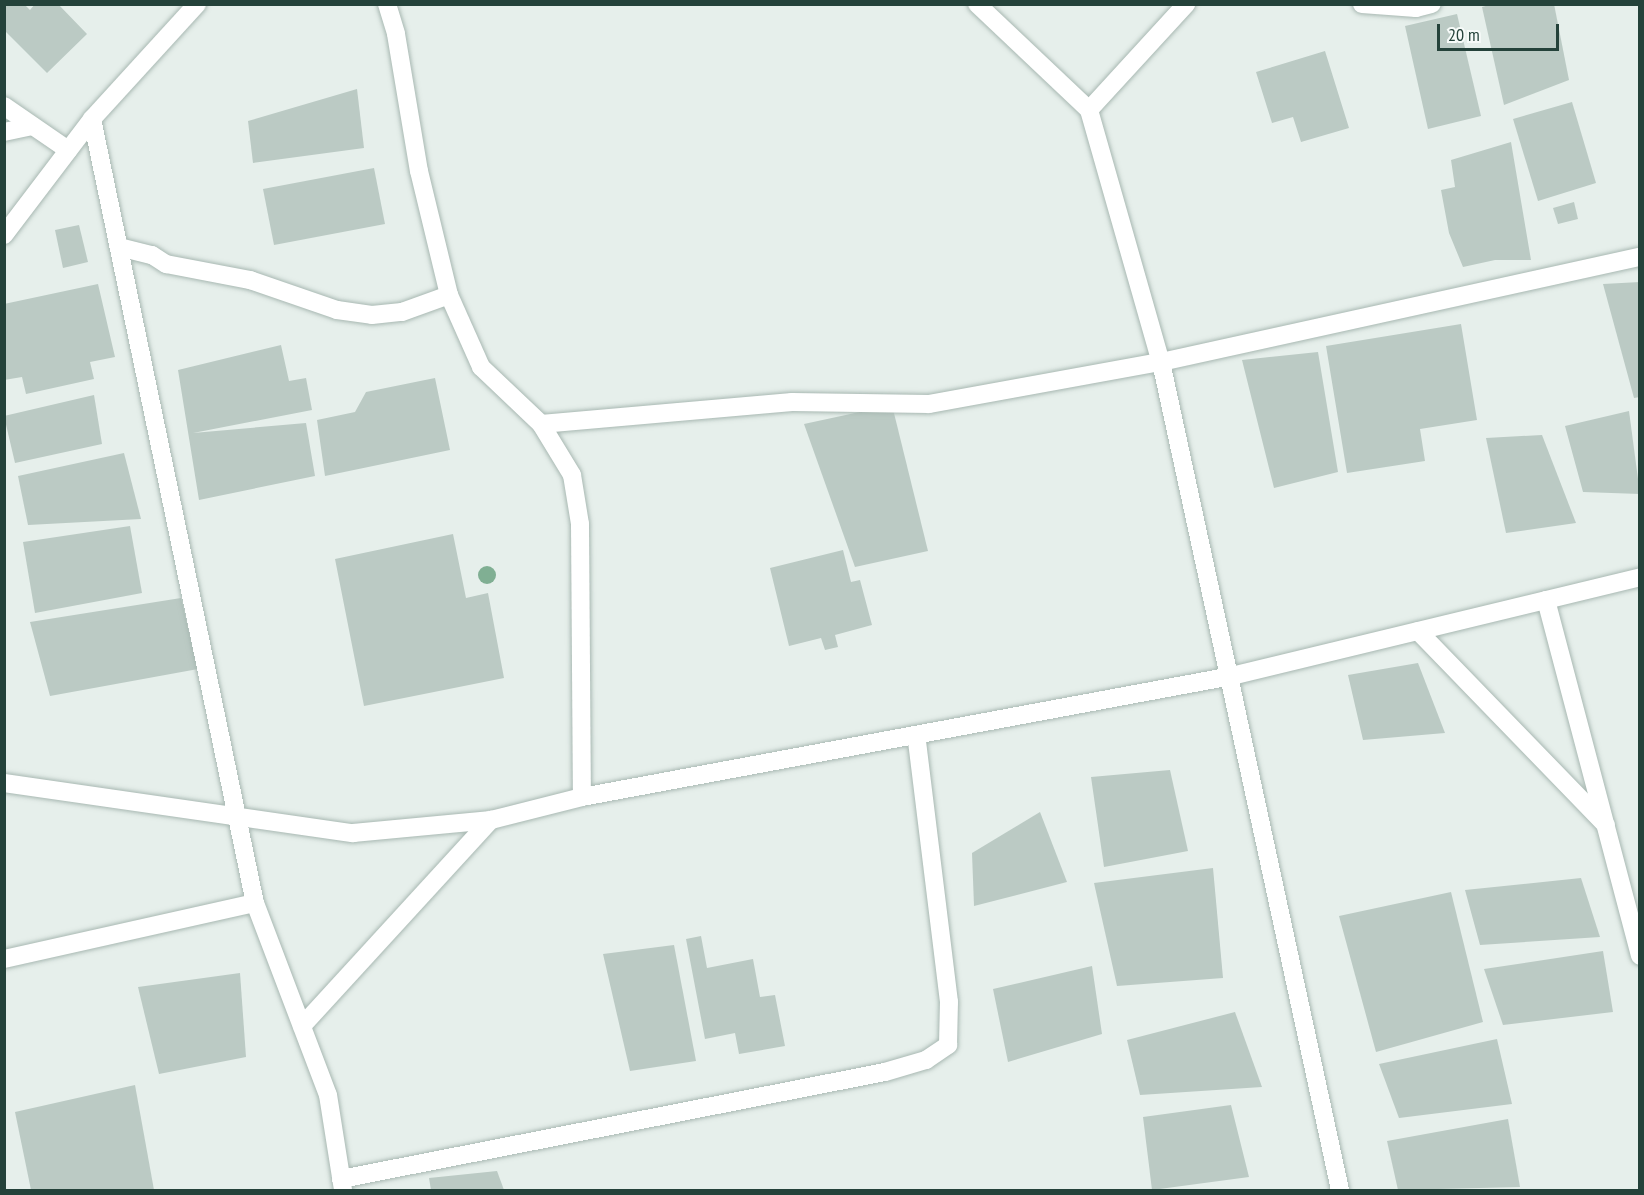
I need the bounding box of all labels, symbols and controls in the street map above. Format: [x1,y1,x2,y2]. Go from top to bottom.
scale bar [1440,12,1562,50]
text: 20 m [1448,23,1480,46]

